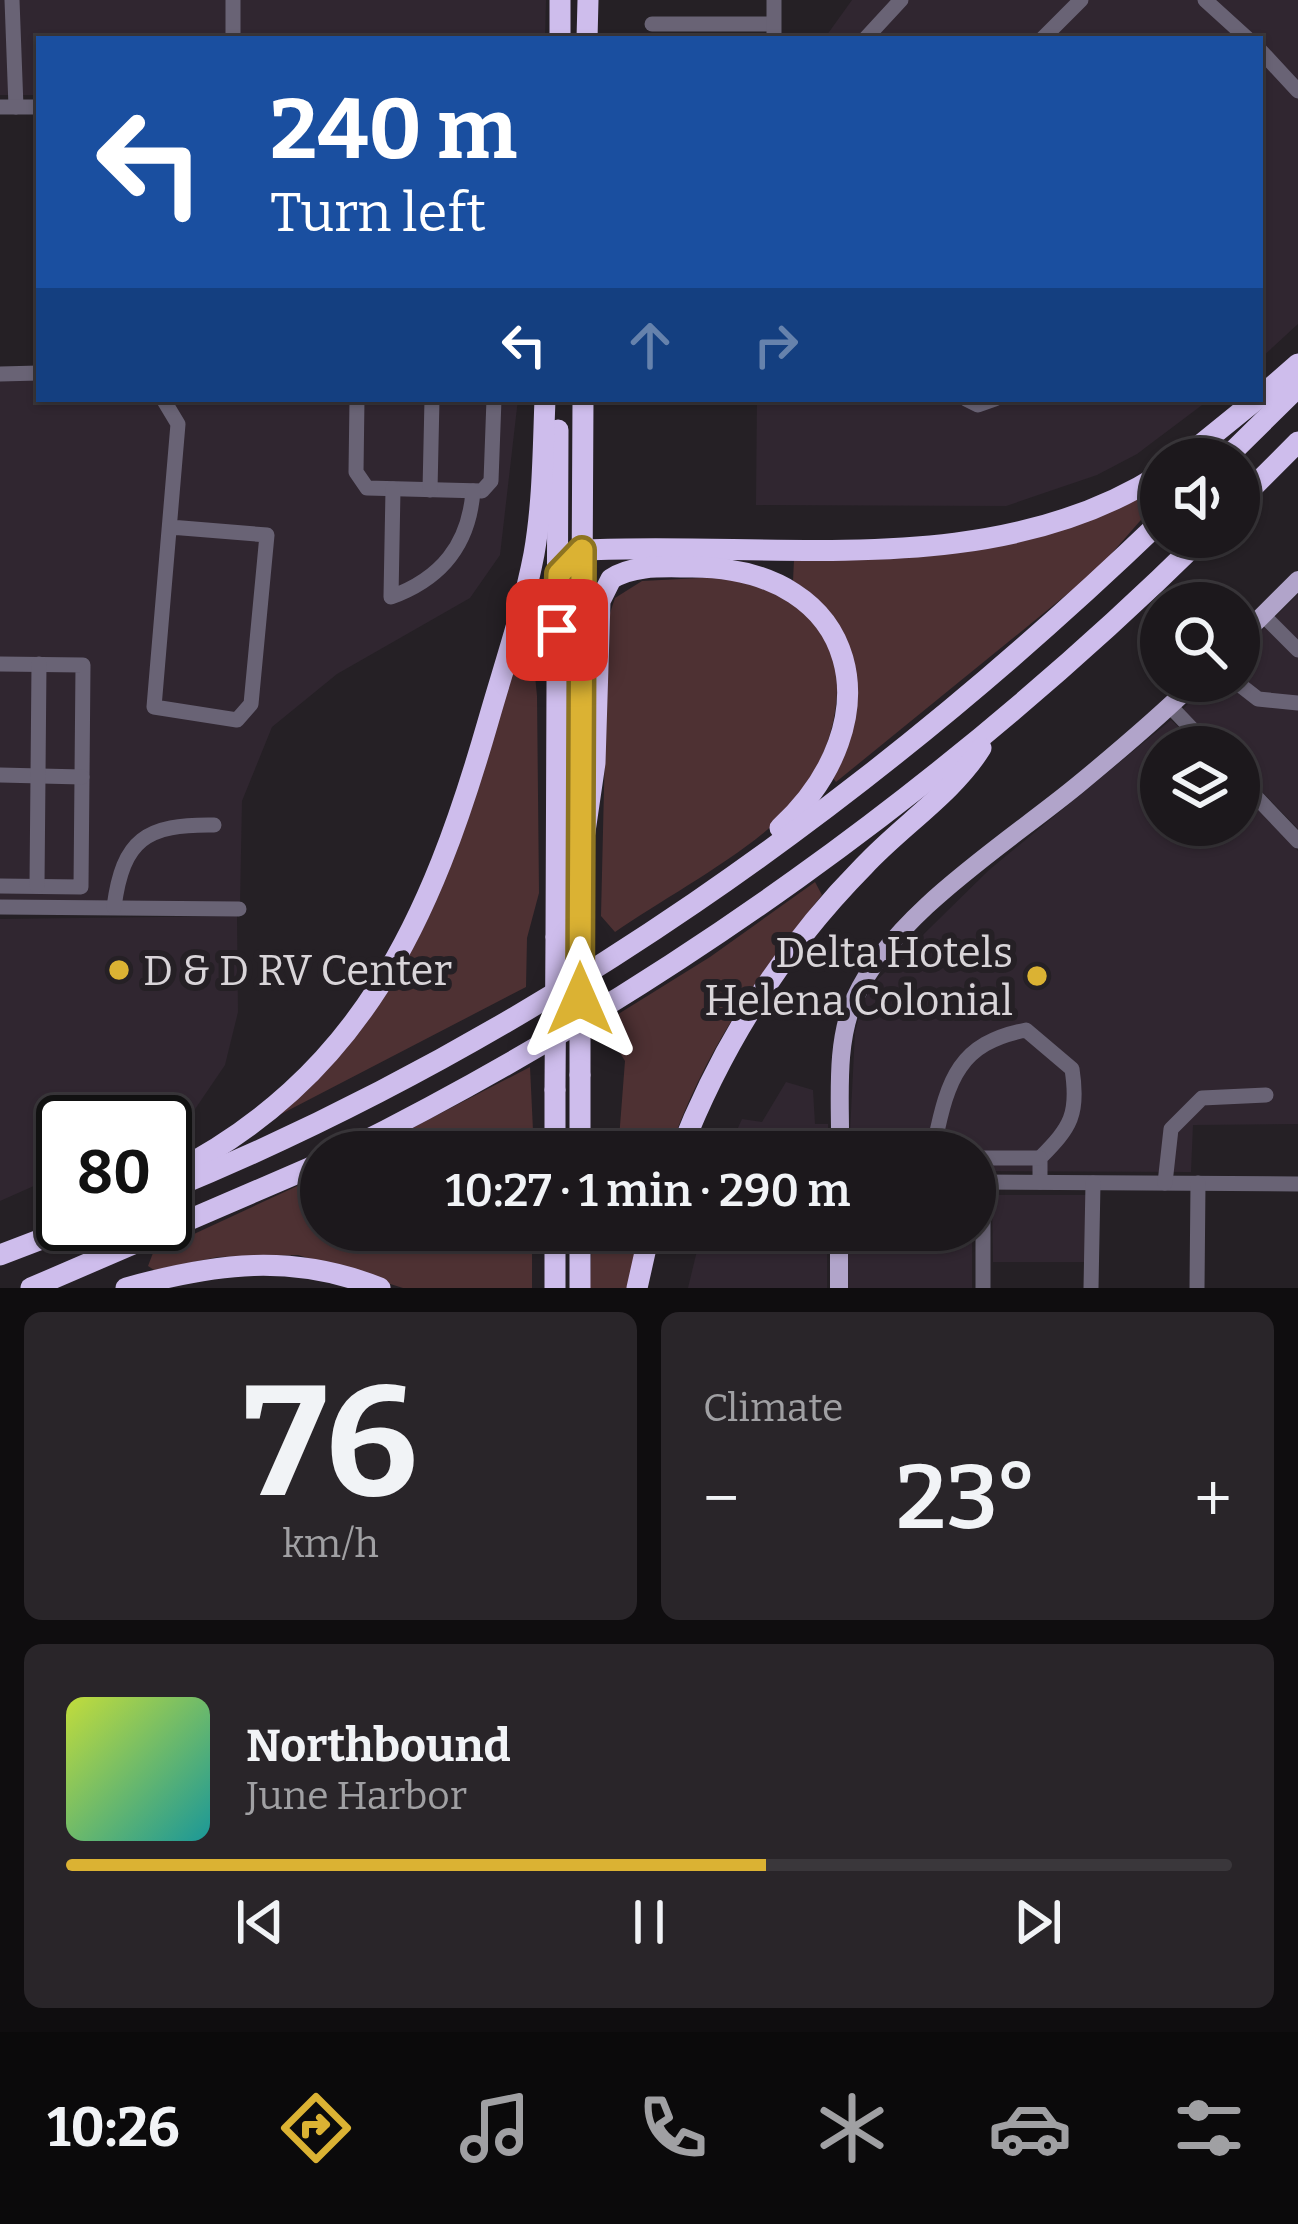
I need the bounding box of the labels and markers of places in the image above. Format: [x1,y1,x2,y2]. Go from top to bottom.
pin [506,579,608,681]
place label: Delta Hotels Helena Colonial [704,928,1013,1026]
place label: D & D RV Center [143,946,452,996]
marker: D & D RV Center [106,957,132,983]
marker: Delta Hotels Helena Colonial [1024,963,1050,989]

